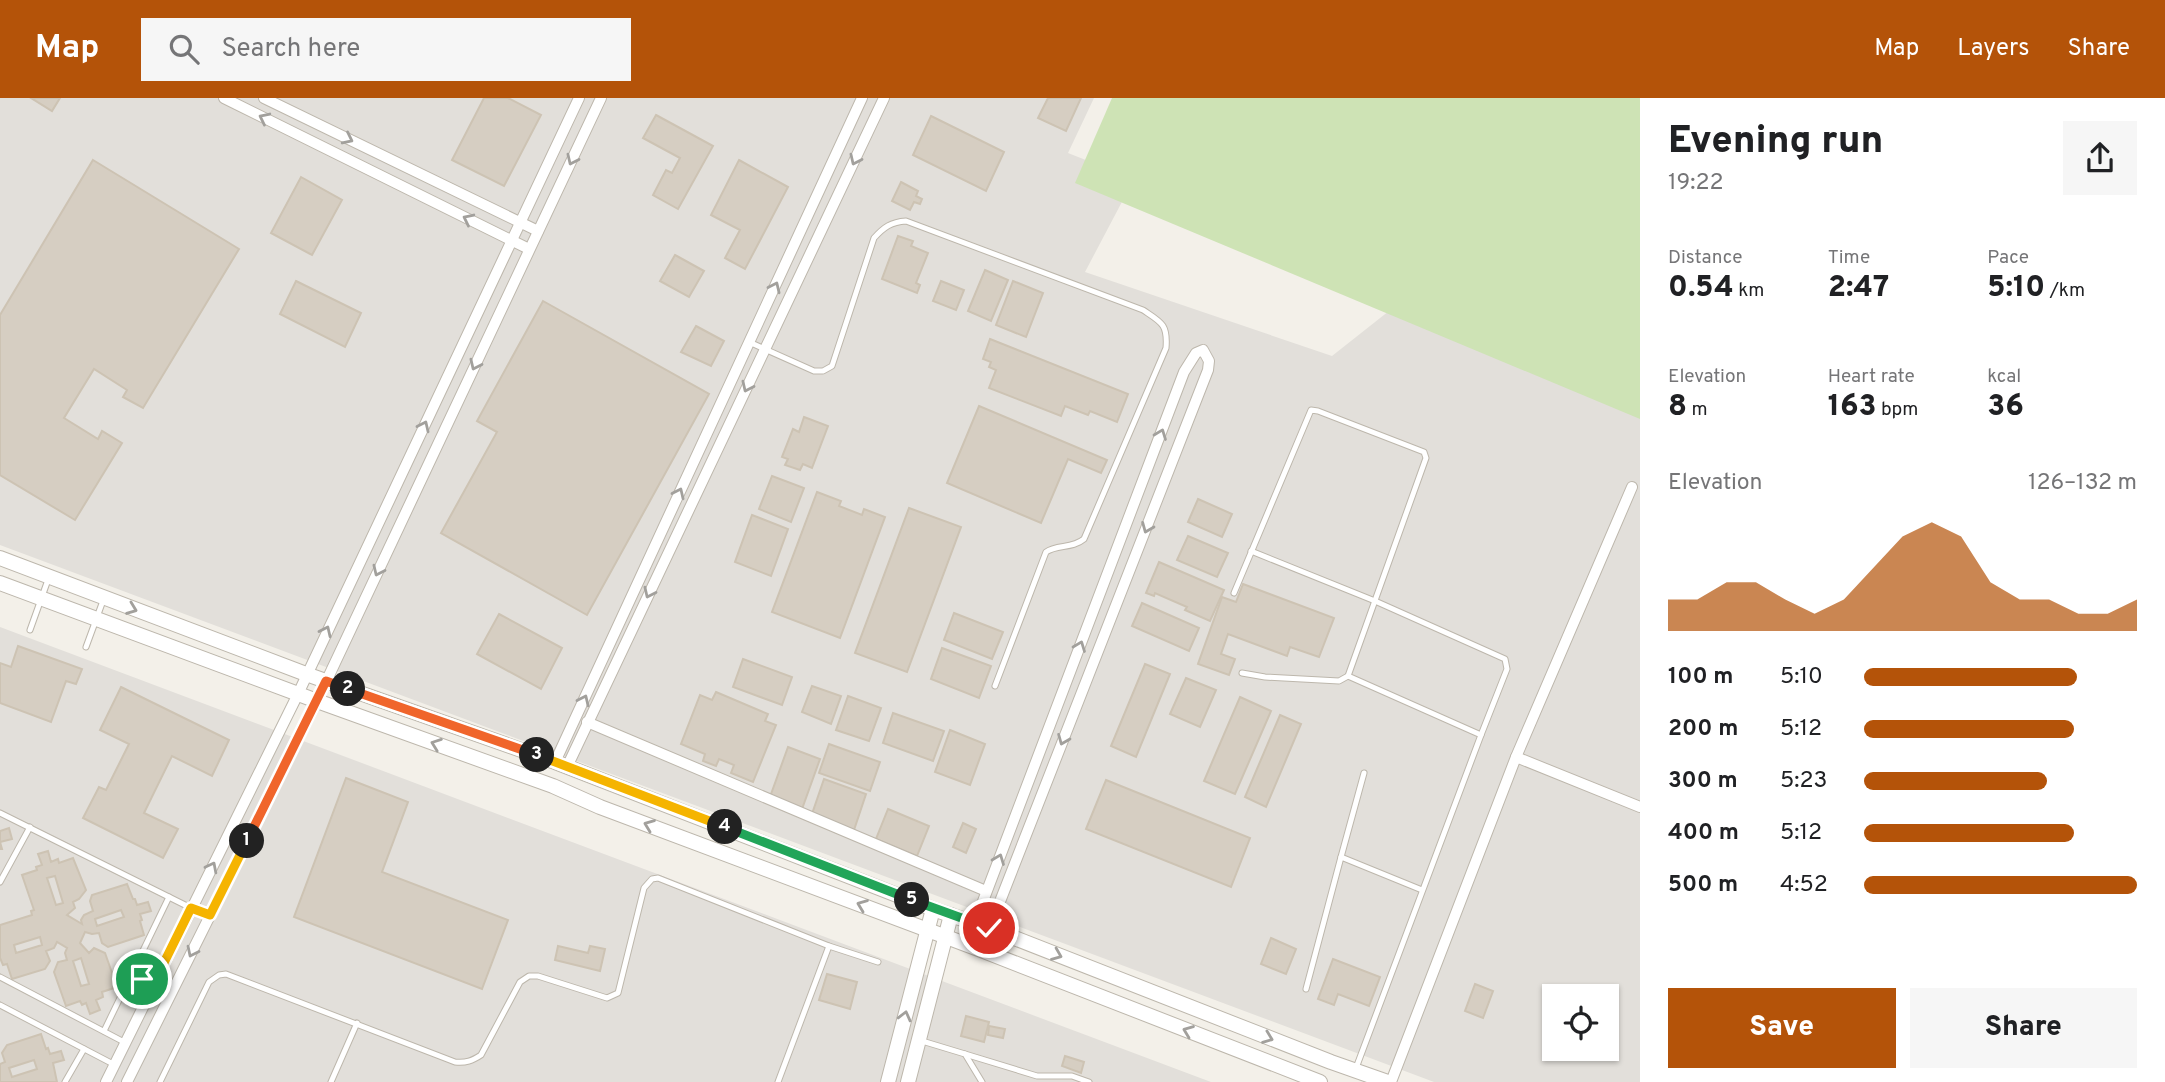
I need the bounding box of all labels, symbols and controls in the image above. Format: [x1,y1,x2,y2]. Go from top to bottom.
search box [141,18,631,81]
text: Map [35,28,99,70]
icon: search [165,30,203,68]
text: Search here [221,33,360,66]
text: Map [1874,34,1919,64]
text: Layers [1957,34,2029,64]
text: Share [2067,34,2130,64]
one-way arrow [259,112,271,126]
text: Evening run [1668,118,1883,167]
button: share [2063,121,2137,195]
one-way arrow [341,130,353,144]
one-way arrow [566,153,580,165]
one-way arrow [849,153,863,165]
text: 19:22 [1668,169,1724,198]
one-way arrow [463,214,475,228]
text: Distance [1668,246,1743,270]
text: Time [1828,246,1870,270]
text: Pace [1987,246,2029,270]
text: 0.54 [1668,270,1734,307]
text: 2:47 [1828,270,1889,307]
text: 5:10 [1987,270,2045,307]
text: km [1734,279,1764,303]
text: /km [2045,279,2085,303]
one-way arrow [767,282,781,294]
one-way arrow [469,358,483,370]
text: Elevation [1668,365,1746,389]
text: Heart rate [1828,365,1915,389]
text: kcal [1987,365,2021,389]
one-way arrow [741,380,755,392]
text: 8 [1668,389,1687,426]
text: 163 [1828,389,1877,426]
text: 36 [1987,389,2024,426]
text: m [1687,398,1708,422]
text: bpm [1877,398,1918,422]
one-way arrow [415,421,429,433]
one-way arrow [1152,428,1166,440]
text: Elevation [1668,469,1763,498]
text: 126–132 m [2028,469,2137,498]
one-way arrow [671,488,685,500]
one-way arrow [1141,522,1155,534]
one-way arrow [372,564,386,576]
one-way arrow [643,586,657,598]
one-way arrow [126,600,138,614]
one-way arrow [318,626,332,639]
one-way arrow [1071,641,1085,653]
text: 100 m [1668,663,1733,692]
text: 5:10 [1780,663,1823,692]
pin: 2 [330,672,366,706]
text: 2 [342,676,353,700]
one-way arrow [576,695,590,707]
text: 200 m [1668,715,1738,744]
text: 5:12 [1780,715,1822,744]
one-way arrow [1058,733,1072,745]
one-way arrow [431,738,443,752]
pin: 3 [520,738,554,772]
text: 3 [531,742,542,766]
text: 300 m [1668,767,1738,796]
text: 5:23 [1780,767,1827,796]
pin: 4 [708,810,742,844]
text: 4 [718,814,731,838]
text: 400 m [1668,819,1739,848]
text: 5:12 [1780,819,1822,848]
one-way arrow [643,820,655,834]
pin: 1 [230,824,264,858]
text: 1 [243,828,250,852]
one-way arrow [990,853,1004,865]
one-way arrow [203,862,217,874]
text: 500 m [1668,871,1738,900]
text: 4:52 [1780,871,1828,900]
pin: 5 [894,882,930,918]
text: 5 [906,887,917,911]
pin [959,898,1019,958]
one-way arrow [856,900,868,914]
icon: check [970,909,1008,947]
one-way arrow [186,945,200,957]
one-way arrow [1050,946,1062,960]
pin [112,949,172,1009]
icon: arrive [123,960,161,998]
map controls [1542,984,1619,1061]
button: locate [1542,984,1619,1061]
button: Save [1668,988,1896,1068]
button: Share [1910,988,2137,1068]
one-way arrow [897,1010,911,1022]
one-way arrow [1183,1026,1195,1040]
one-way arrow [1262,1029,1274,1043]

